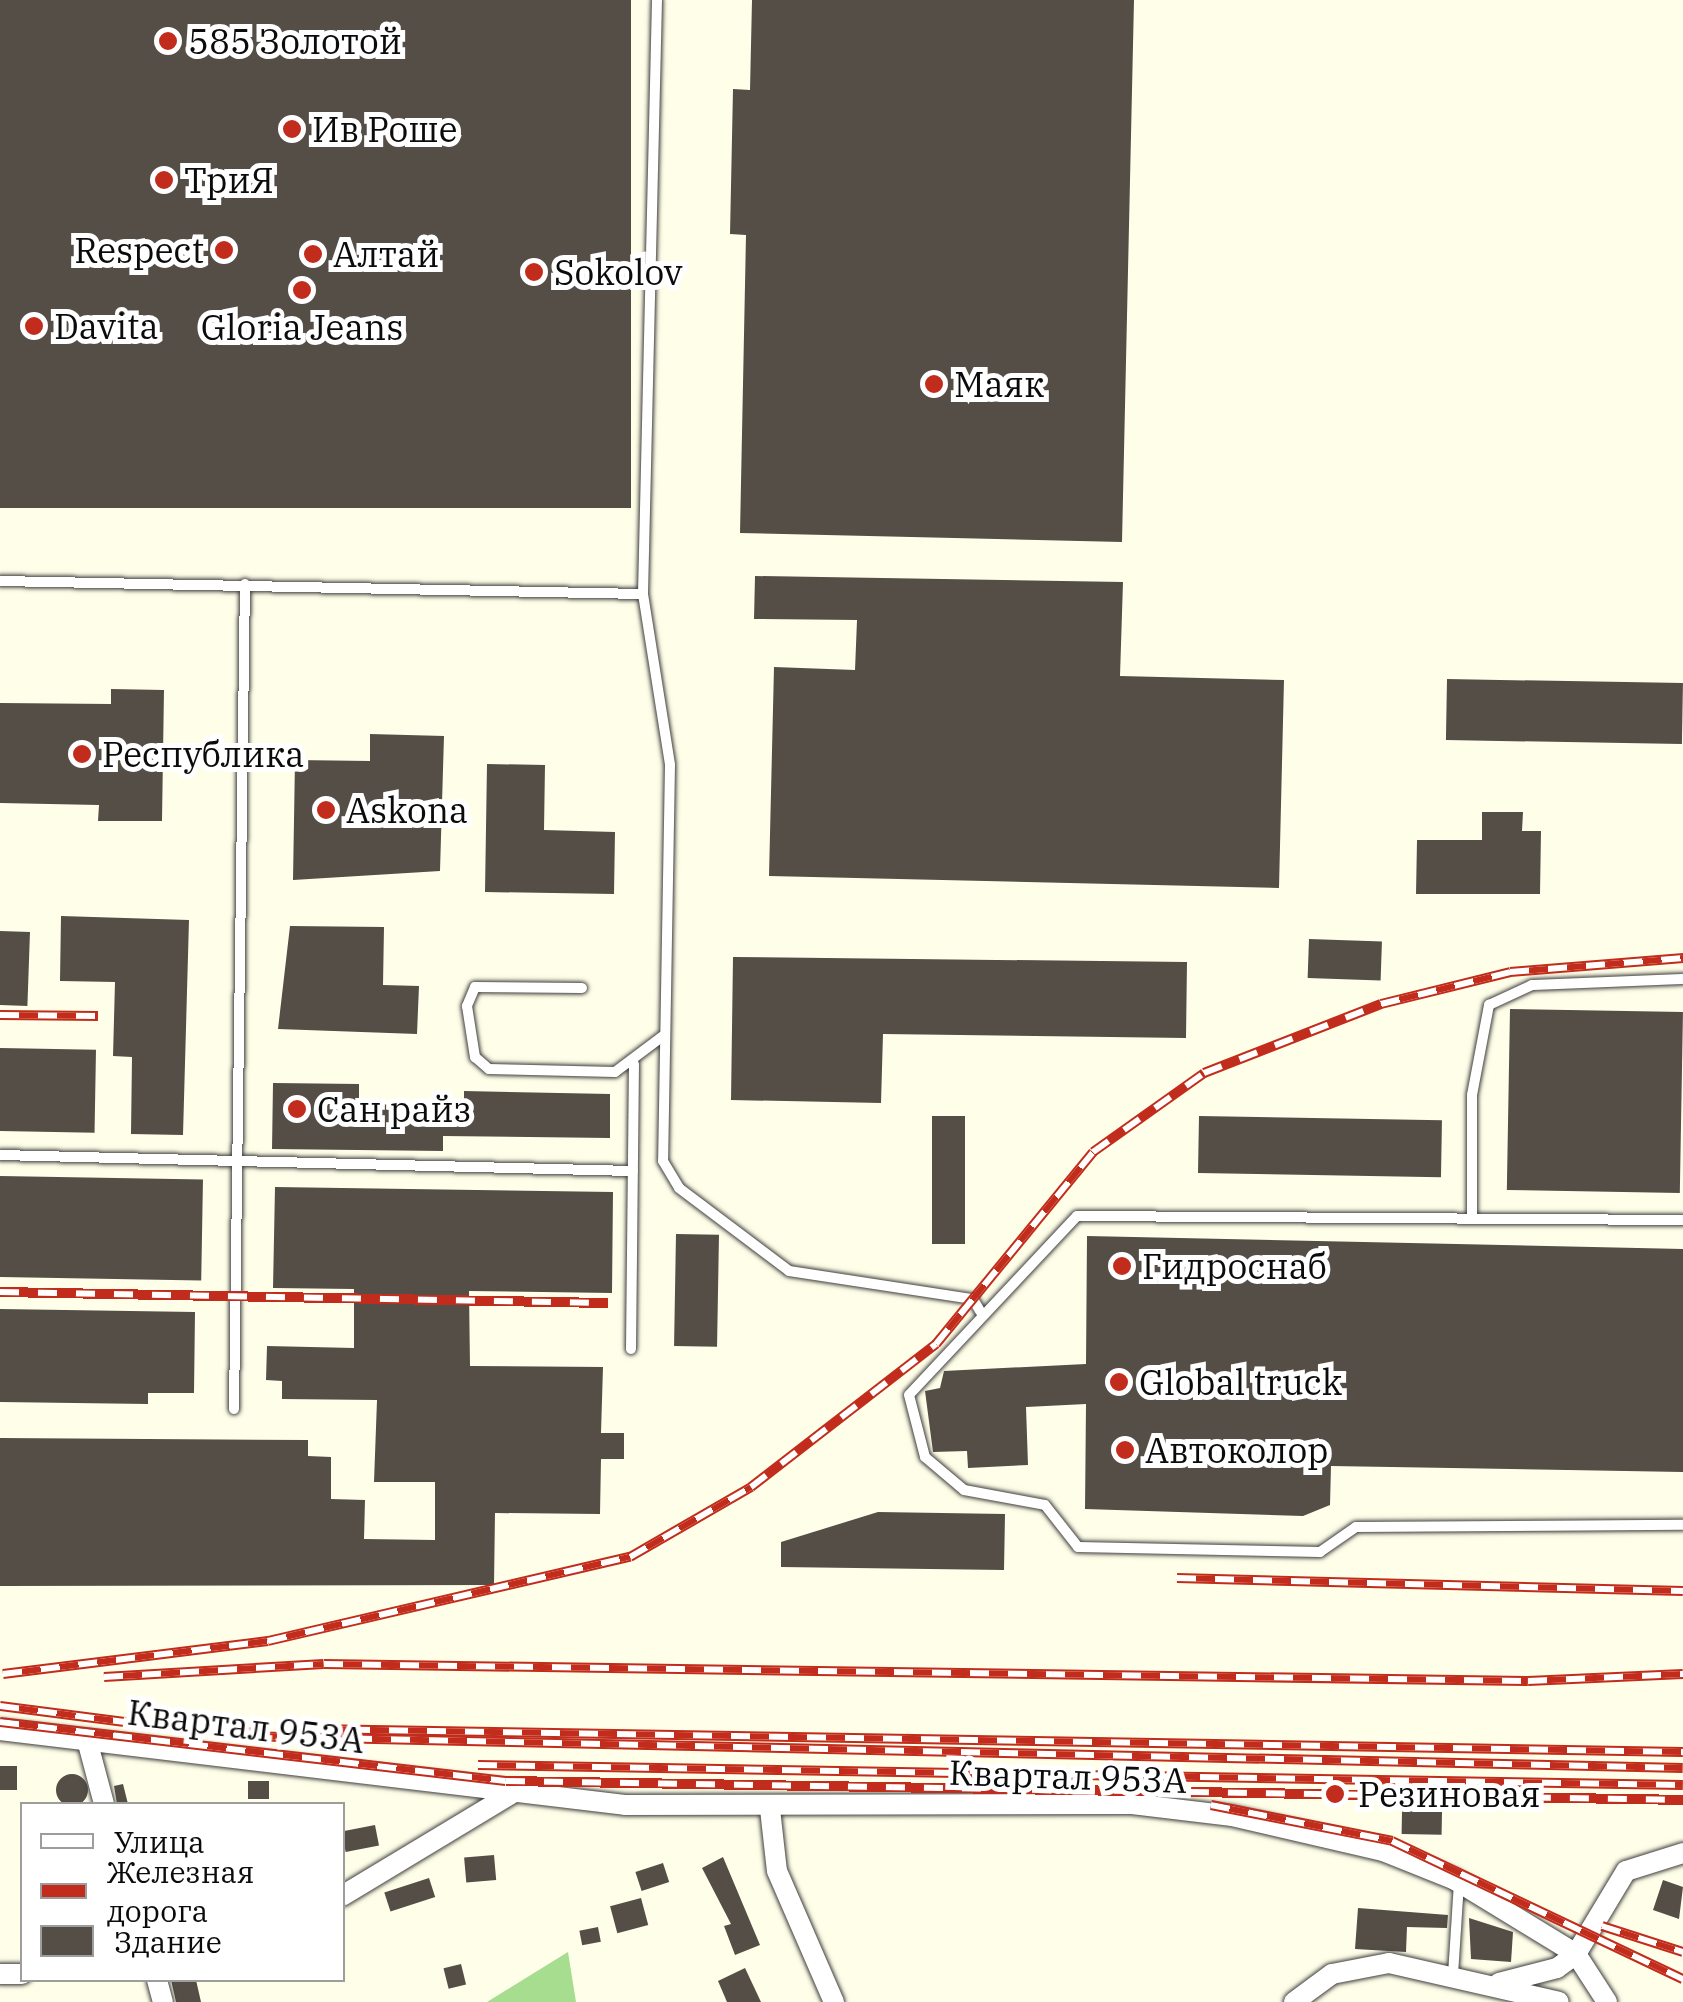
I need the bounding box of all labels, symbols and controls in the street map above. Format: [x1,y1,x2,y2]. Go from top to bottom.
place label: 585 Золотой [188,20,402,62]
marker: 585 Золотой [157,30,179,52]
place label: Ив Роше [312,108,457,150]
marker: Ив Роше [281,118,303,140]
place label: ТриЯ [184,159,274,201]
marker: ТриЯ [153,169,175,191]
place label: Respect [74,229,204,271]
place label: Алтай [333,233,439,275]
marker: Respect [213,239,235,261]
marker: Алтай [302,243,324,265]
place label: Sokolov [554,251,683,293]
marker: Sokolov [523,261,545,283]
marker: Gloria Jeans [291,279,313,301]
place label: Davita [54,305,159,347]
place label: Gloria Jeans [201,306,403,348]
marker: Davita [23,315,45,337]
place label: Маяк [954,363,1044,405]
marker: Маяк [923,373,945,395]
place label: Республика [102,733,304,775]
marker: Республика [71,743,93,765]
place label: Askona [346,789,468,831]
marker: Askona [315,799,337,821]
place label: Сан райз [317,1088,471,1130]
marker: Сан райз [286,1098,308,1120]
place label: Гидроснаб [1142,1245,1327,1287]
marker: Гидроснаб [1111,1255,1133,1277]
place label: Global truck [1139,1361,1342,1403]
marker: Global truck [1108,1371,1130,1393]
place label: Автоколор [1145,1429,1329,1471]
marker: Автоколор [1114,1439,1136,1461]
street label: Квартал 953А [125,1691,367,1761]
street label: Квартал 953А [948,1751,1188,1801]
place label: Резиновая [1358,1773,1540,1815]
marker: Резиновая [1322,1781,1348,1807]
legend [20,1802,345,1982]
text: Улица [114,1822,205,1861]
text: Железная дорога [107,1852,254,1930]
text: Здание [114,1922,222,1961]

